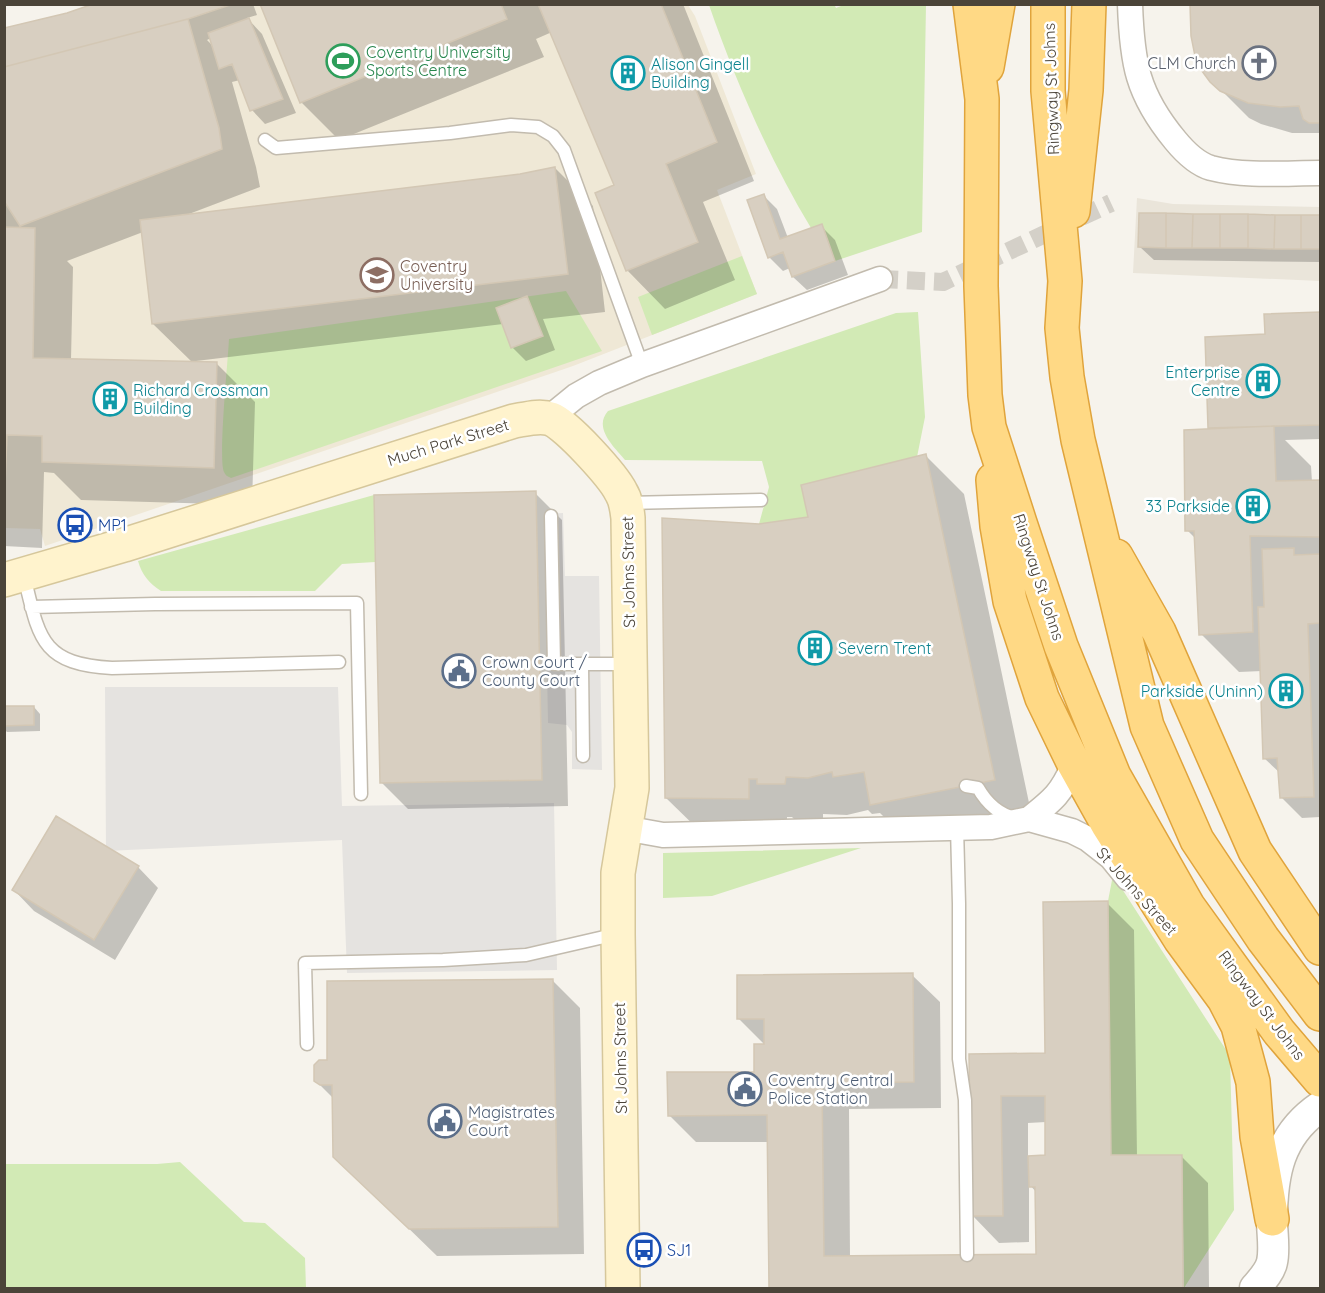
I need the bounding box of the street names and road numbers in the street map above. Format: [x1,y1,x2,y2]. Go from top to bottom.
street label: Ringway St Johns [1039,23,1063,155]
street label: Much Park Street [385,414,511,470]
street label: Ringway St Johns [1009,511,1069,643]
street label: St Johns Street [617,516,639,628]
street label: St Johns Street [1092,843,1182,939]
street label: Ringway St Johns [1214,946,1310,1064]
street label: St Johns Street [609,1002,631,1114]

